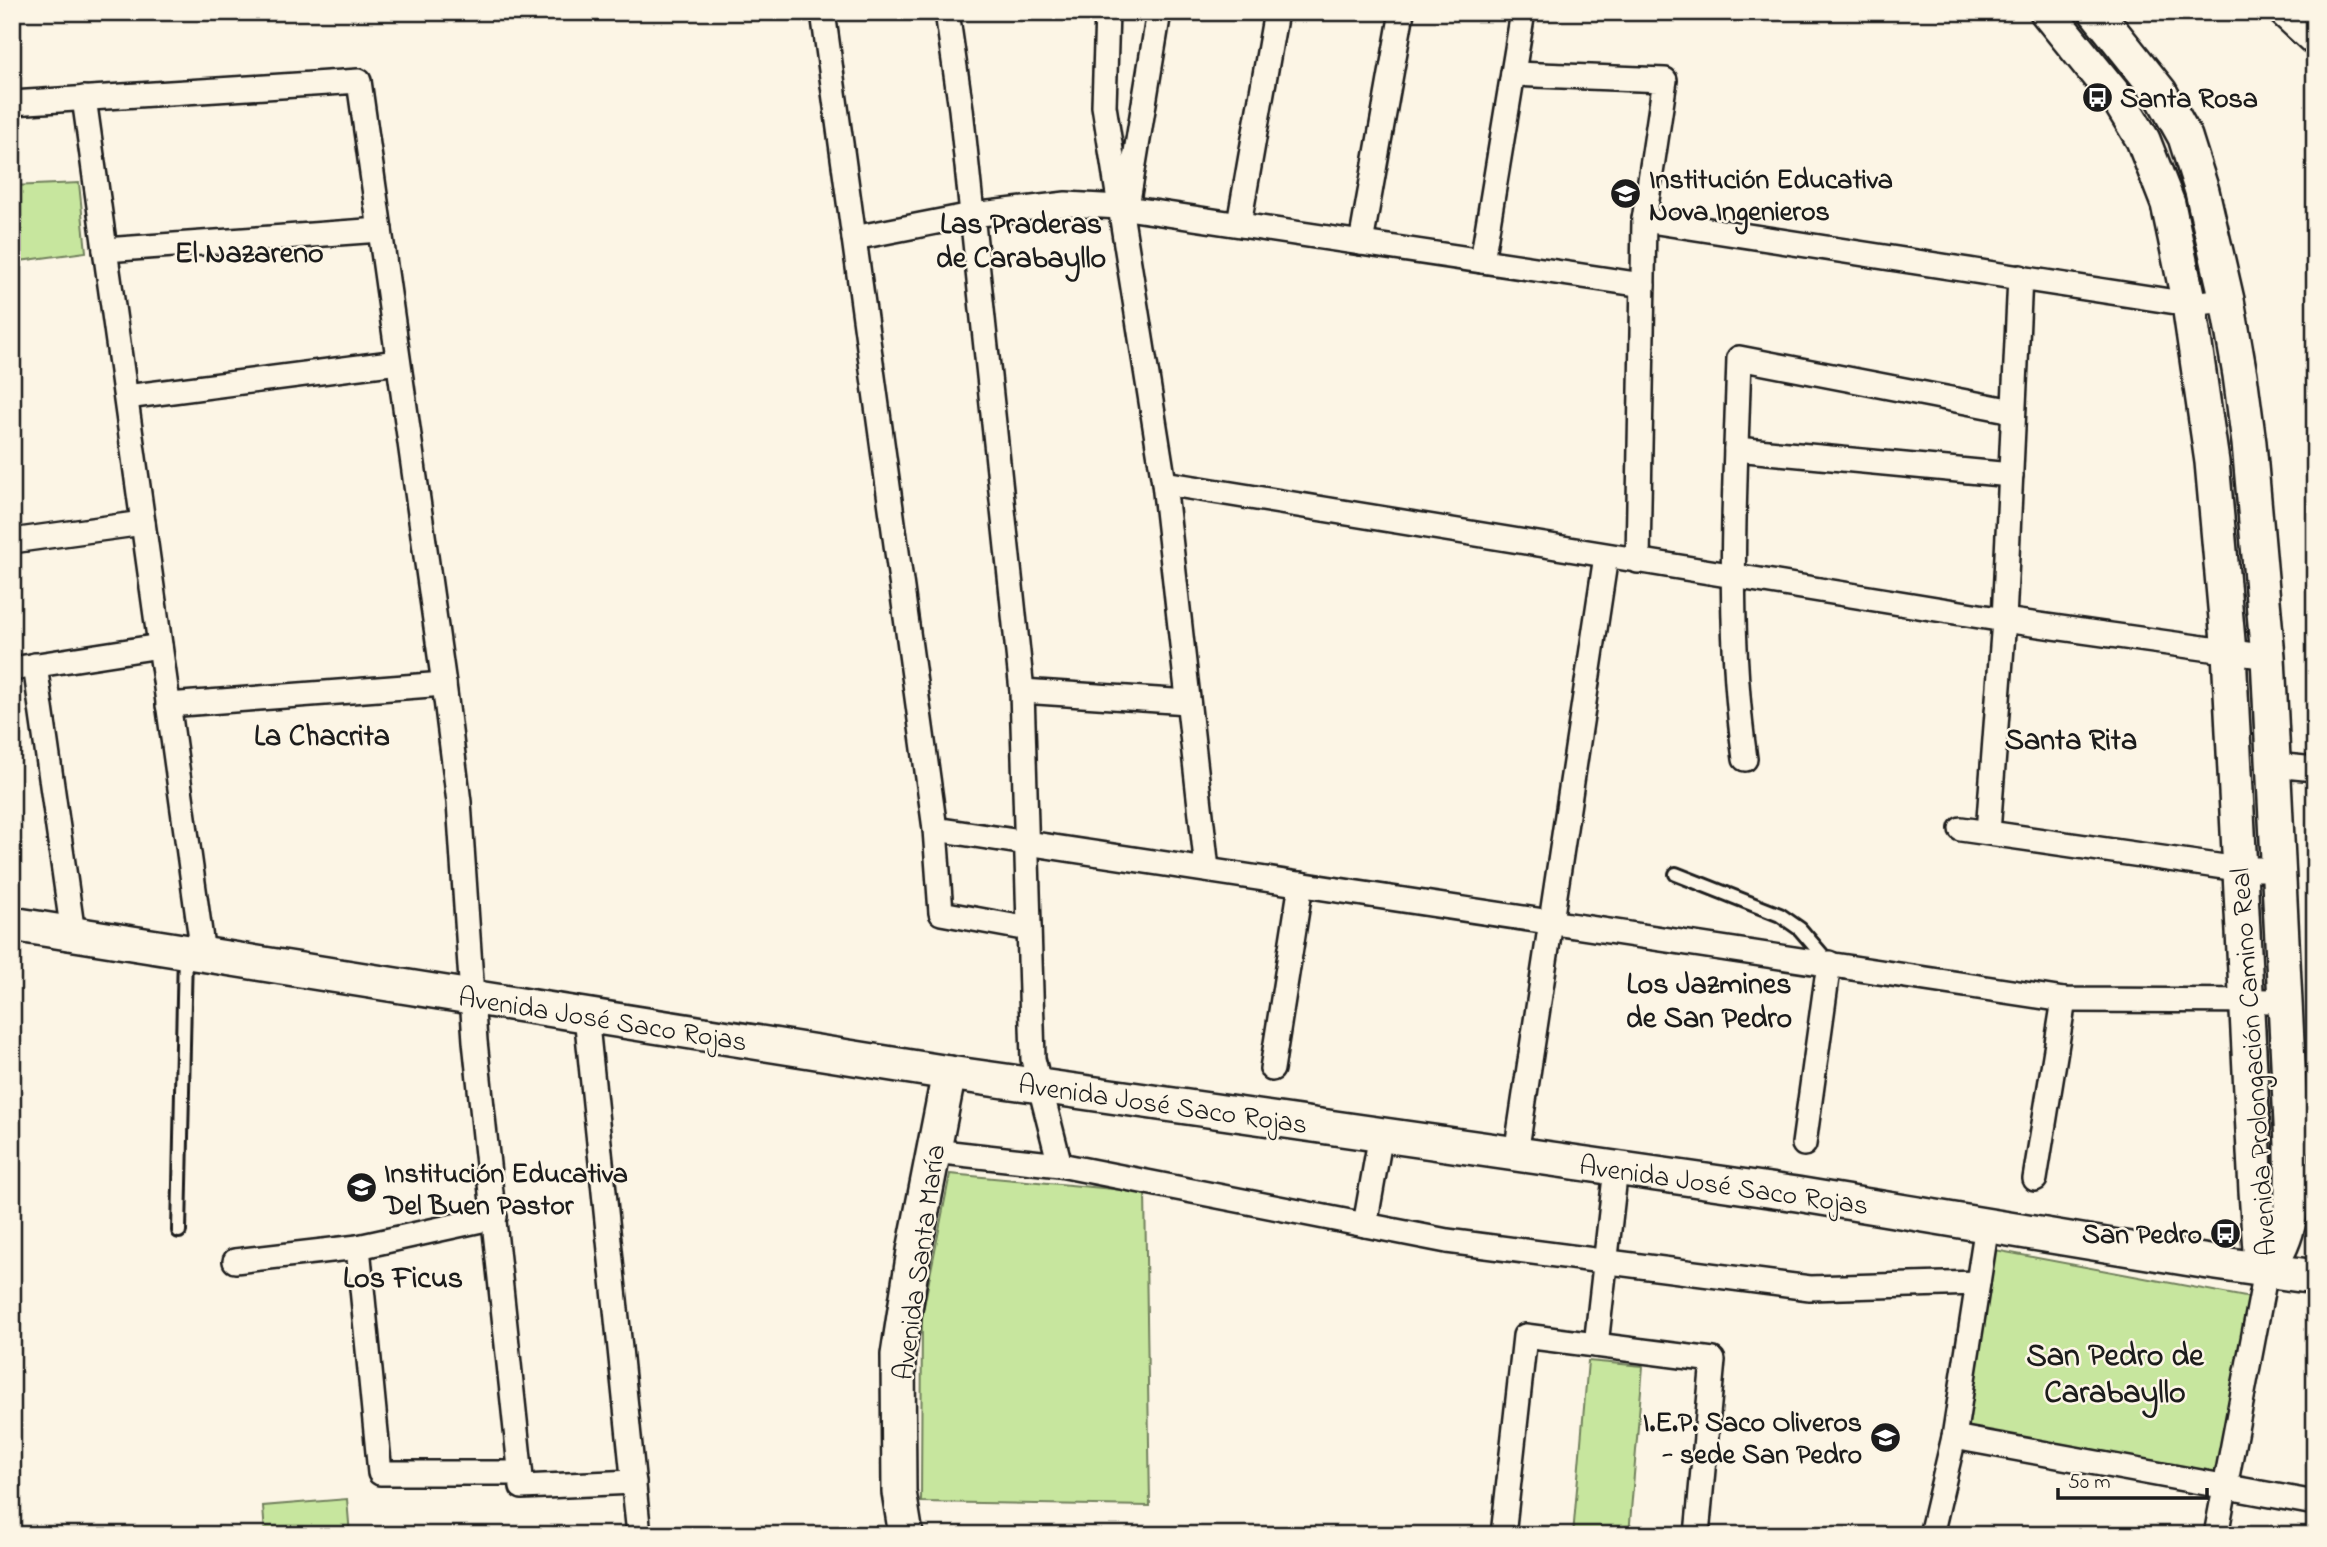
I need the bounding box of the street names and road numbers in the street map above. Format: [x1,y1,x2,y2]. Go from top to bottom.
street label: Avenida Prolongación Camino Real [2221,866,2290,1257]
street label: Avenida José Saco Rojas [455,978,750,1065]
street label: Avenida José Saco Rojas [1015,1066,1310,1147]
street label: Avenida Santa María [885,1142,958,1383]
street label: Avenida José Saco Rojas [1576,1147,1871,1228]

